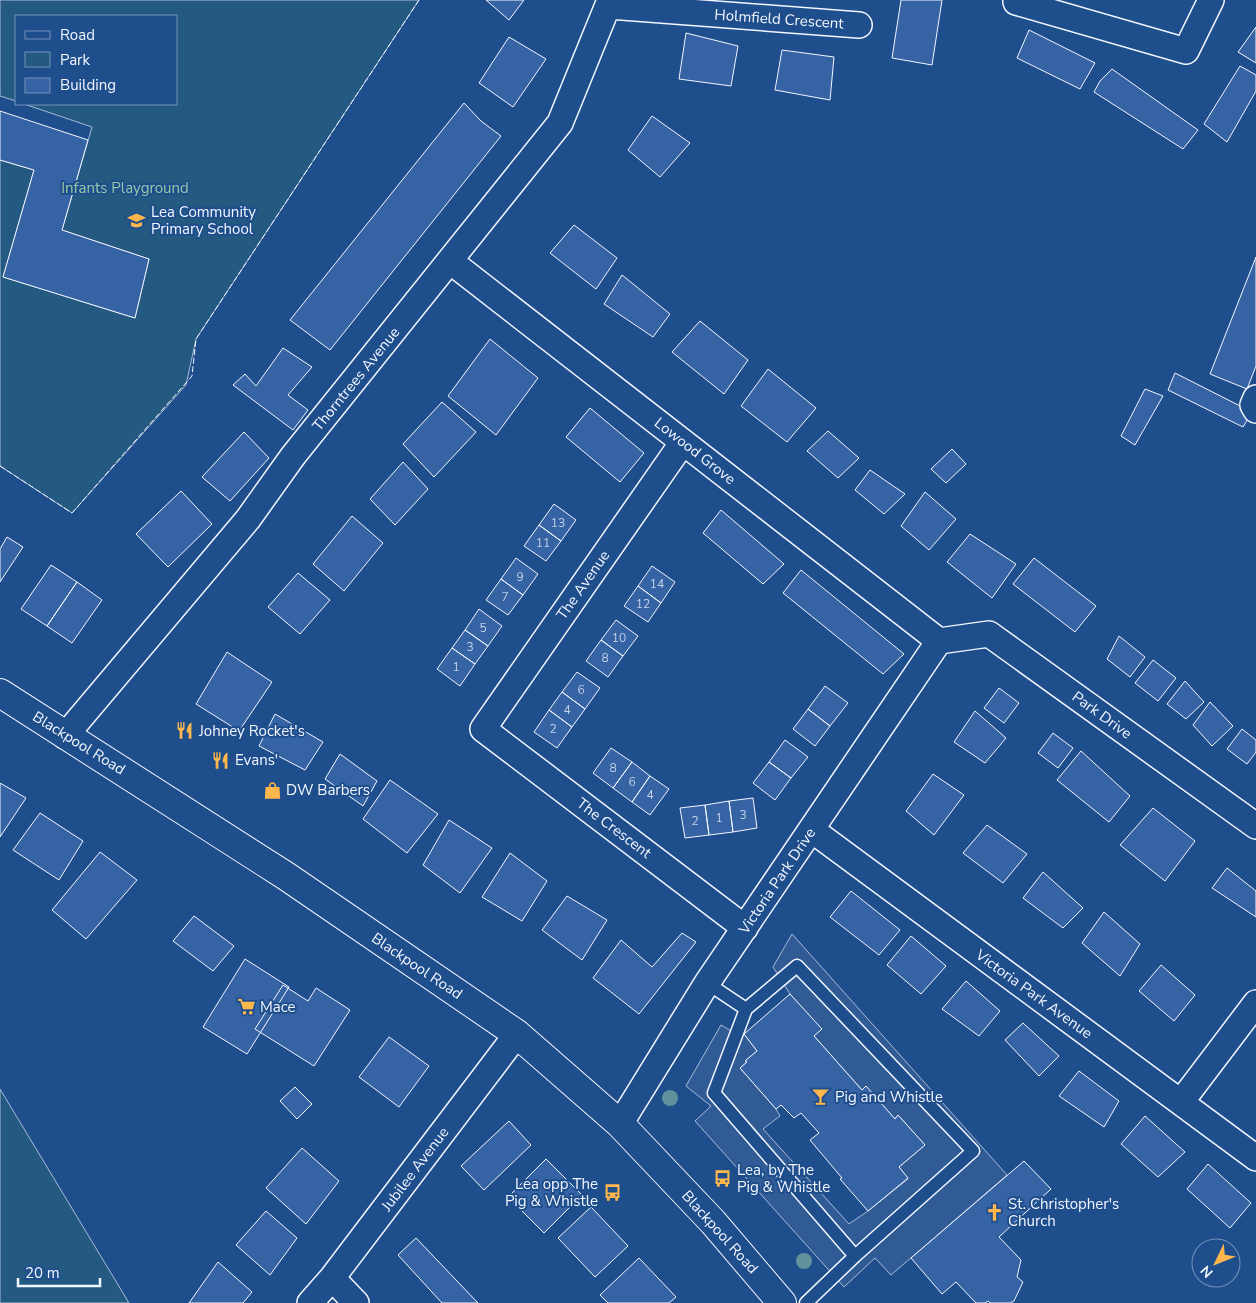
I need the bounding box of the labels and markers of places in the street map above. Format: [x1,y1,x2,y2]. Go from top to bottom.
place label: Lea Community Primary School [151,202,256,239]
school or university icon: Lea Community Primary School [127,211,147,231]
restaurant icon: Johney Rocket's [175,721,195,741]
place label: Johney Rocket's [198,721,305,741]
restaurant icon: Evans' [211,750,231,770]
place label: Evans' [235,750,278,770]
shop icon: DW Barbers [262,780,282,800]
place label: DW Barbers [286,780,370,800]
supermarket icon: Mace [236,997,256,1017]
place label: Mace [260,997,296,1017]
bar icon: Pig and Whistle [811,1087,831,1107]
place label: Pig and Whistle [835,1087,943,1107]
place label: Lea, by The Pig & Whistle [737,1160,830,1197]
bus stop icon: Lea, by The Pig & Whistle [713,1169,733,1189]
place label: Lea opp The Pig & Whistle [505,1174,598,1211]
bus stop icon: Lea opp The Pig & Whistle [602,1183,622,1203]
place label: St. Christopher's Church [1008,1194,1119,1231]
church icon: St. Christopher's Church [984,1203,1004,1223]

